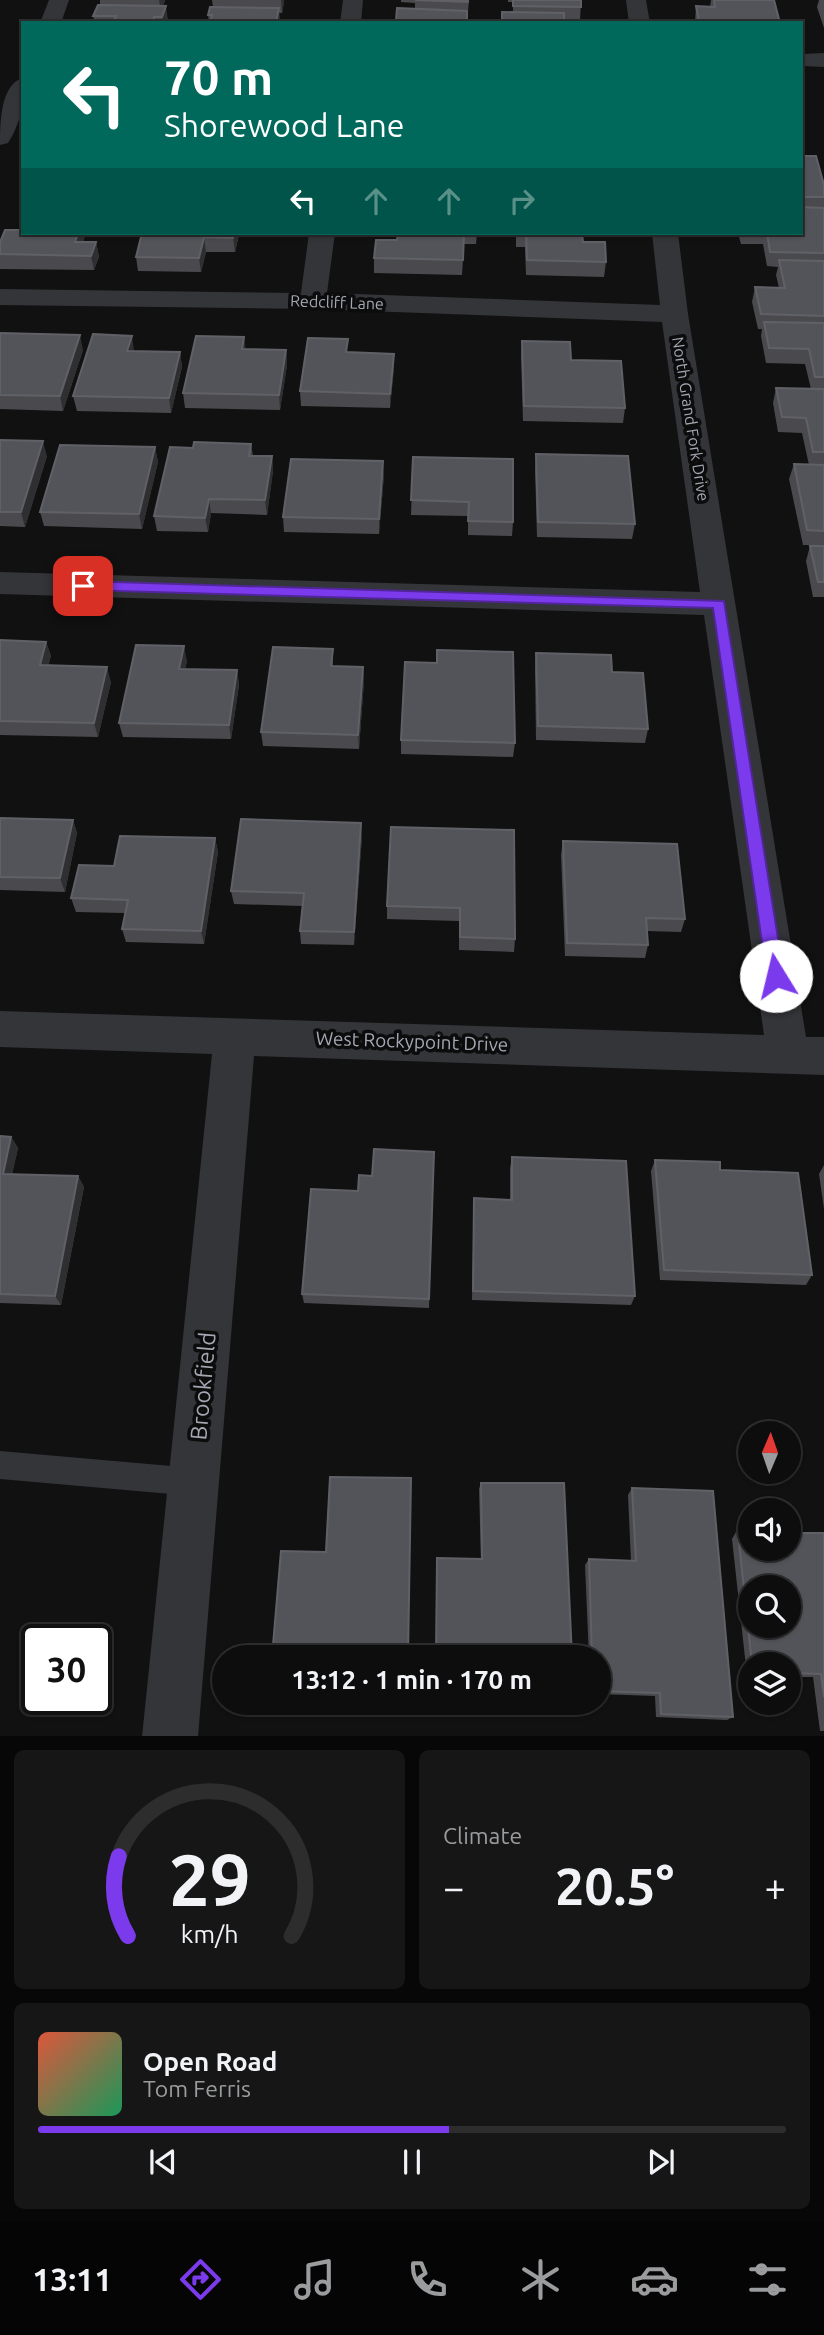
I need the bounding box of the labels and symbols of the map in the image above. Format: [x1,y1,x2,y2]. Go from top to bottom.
street label: Redcliff Lane [290,291,384,313]
street label: North Grand Fork Drive [669,335,713,503]
pin [53,556,113,616]
position arrow [739,939,813,1013]
street label: West Rockypoint Drive [315,1027,509,1055]
street label: Brookfield [185,1331,220,1441]
north arrow [738,1421,802,1484]
speed limit sign: 30 [21,1624,112,1715]

